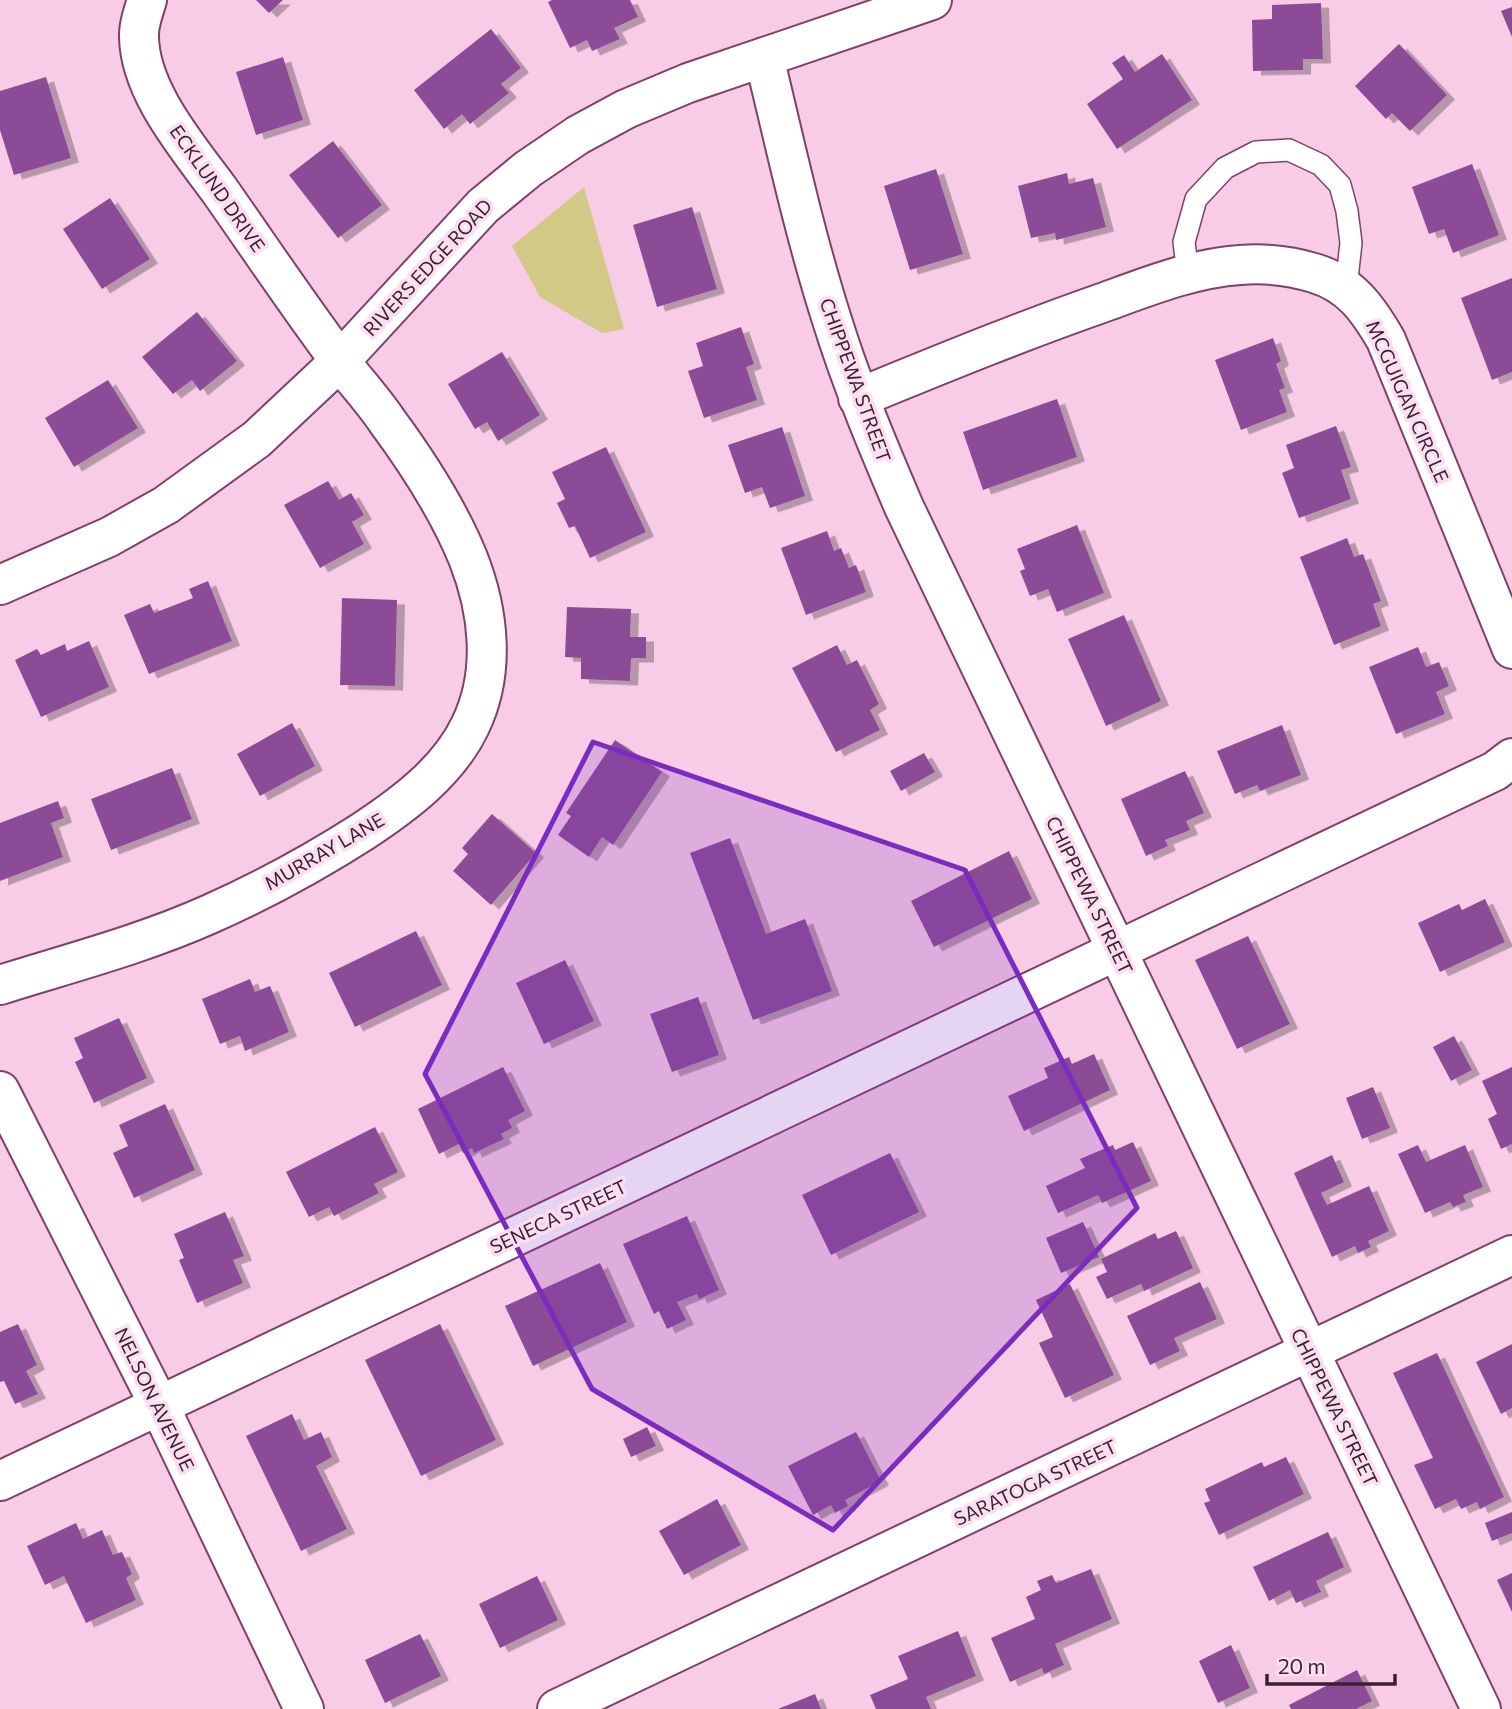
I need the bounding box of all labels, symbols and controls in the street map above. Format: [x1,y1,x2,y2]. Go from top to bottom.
street label: ECKLUND DRIVE [166,120,270,256]
street label: RIVERS EDGE ROAD [358,194,496,340]
street label: CHIPPEWA STREET [816,295,896,465]
street label: MCGUIGAN CIRCLE [1362,316,1454,486]
street label: MURRAY LANE [260,807,388,895]
street label: CHIPPEWA STREET [1042,812,1138,978]
street label: SENECA STREET [486,1174,630,1258]
street label: NELSON AVENUE [110,1324,200,1474]
street label: CHIPPEWA STREET [1287,1324,1383,1490]
street label: SARATOGA STREET [950,1434,1120,1530]
scale bar [1267,1642,1395,1686]
text: 20 m [1278,1653,1326,1678]

